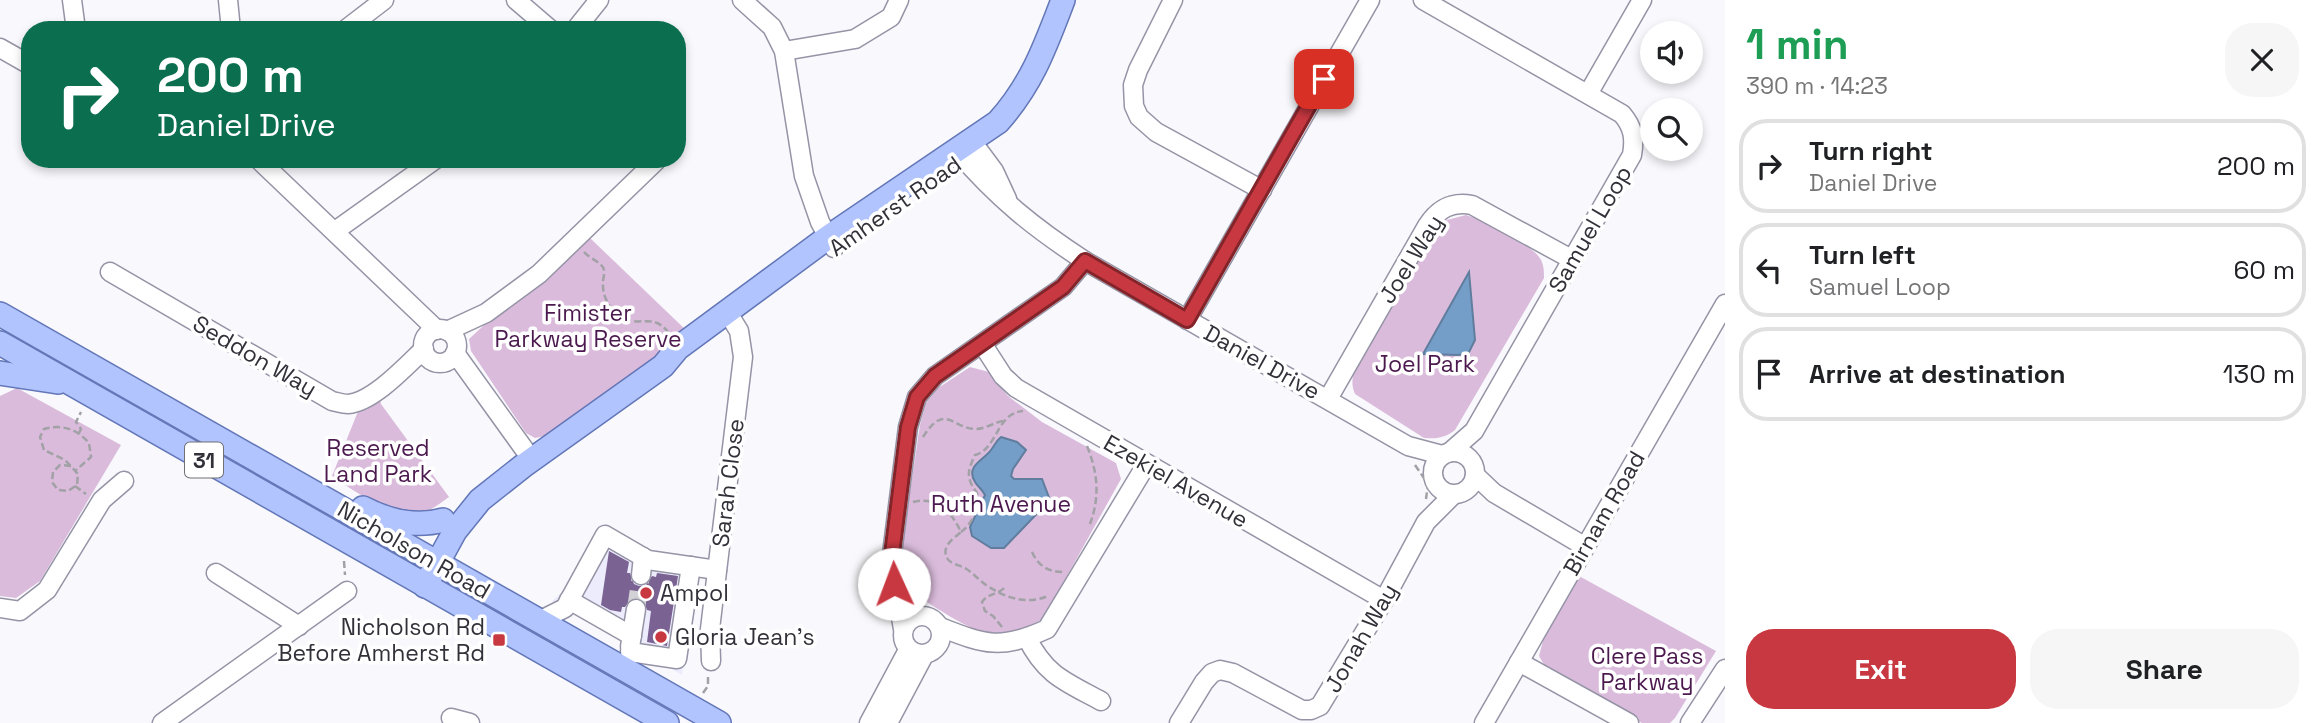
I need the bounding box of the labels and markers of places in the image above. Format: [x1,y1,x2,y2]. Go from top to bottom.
pin [1294,49,1354,109]
place label: Ampol [660,578,729,608]
marker: Ampol [638,585,654,601]
place label: Nicholson Rd Before Amherst Rd [277,612,485,668]
place label: Gloria Jean's [675,622,815,652]
marker: Gloria Jean's [653,629,669,645]
marker: Nicholson Rd Before Amherst Rd [491,632,507,648]

